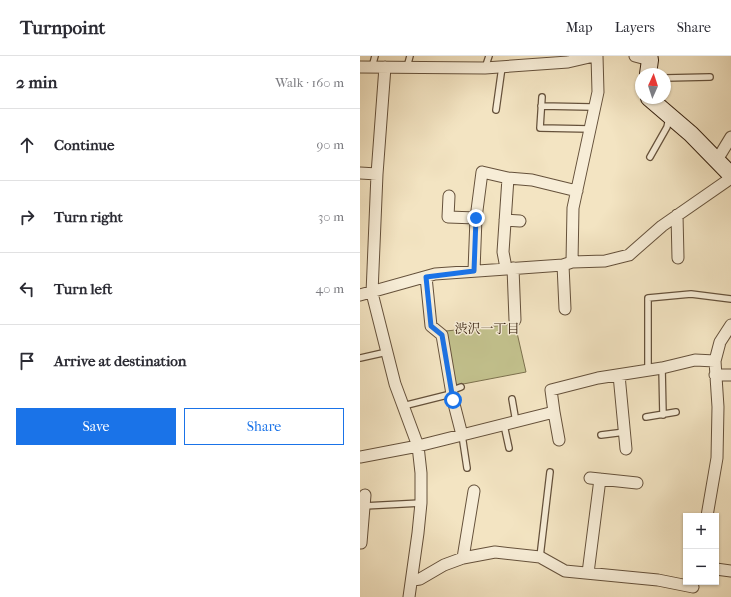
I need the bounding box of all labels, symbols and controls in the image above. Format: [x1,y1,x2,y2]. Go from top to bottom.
text: Turnpoint [20,17,105,39]
text: Map [566,19,593,36]
text: Layers [615,19,655,36]
text: Share [677,19,711,36]
north arrow [635,68,671,104]
text: 2 min [16,72,57,92]
text: Walk · 160 m [275,75,344,90]
icon: ahead [16,134,38,156]
text: Continue [54,136,114,154]
text: 90 m [316,137,344,152]
icon: right [16,206,38,228]
text: Turn right [54,208,123,226]
text: 30 m [318,209,344,224]
route end [467,209,485,227]
icon: left [16,278,38,300]
text: Turn left [54,280,112,298]
text: 40 m [316,281,344,296]
district label: 渋沢一丁目 [454,321,520,336]
icon: arrive [16,350,38,372]
text: Arrive at destination [54,352,186,370]
route start [444,391,462,409]
button: Save [16,408,176,445]
button: Share [184,408,344,445]
map controls [683,513,719,585]
button: + [683,513,719,549]
button: − [683,549,719,585]

